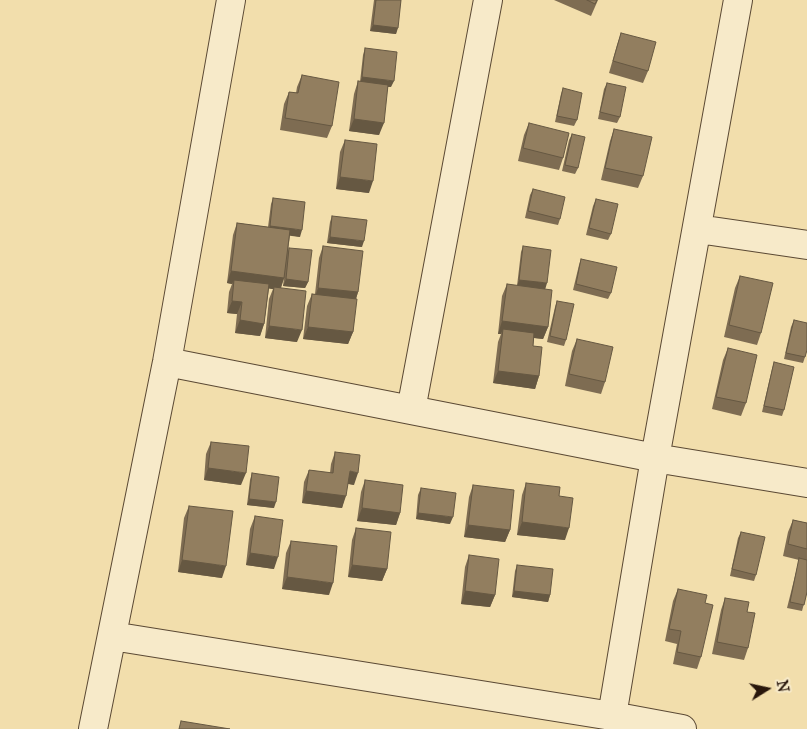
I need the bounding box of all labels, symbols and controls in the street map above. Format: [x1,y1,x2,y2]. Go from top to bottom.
north arrow [742,664,792,714]
text: N [773,679,792,694]

